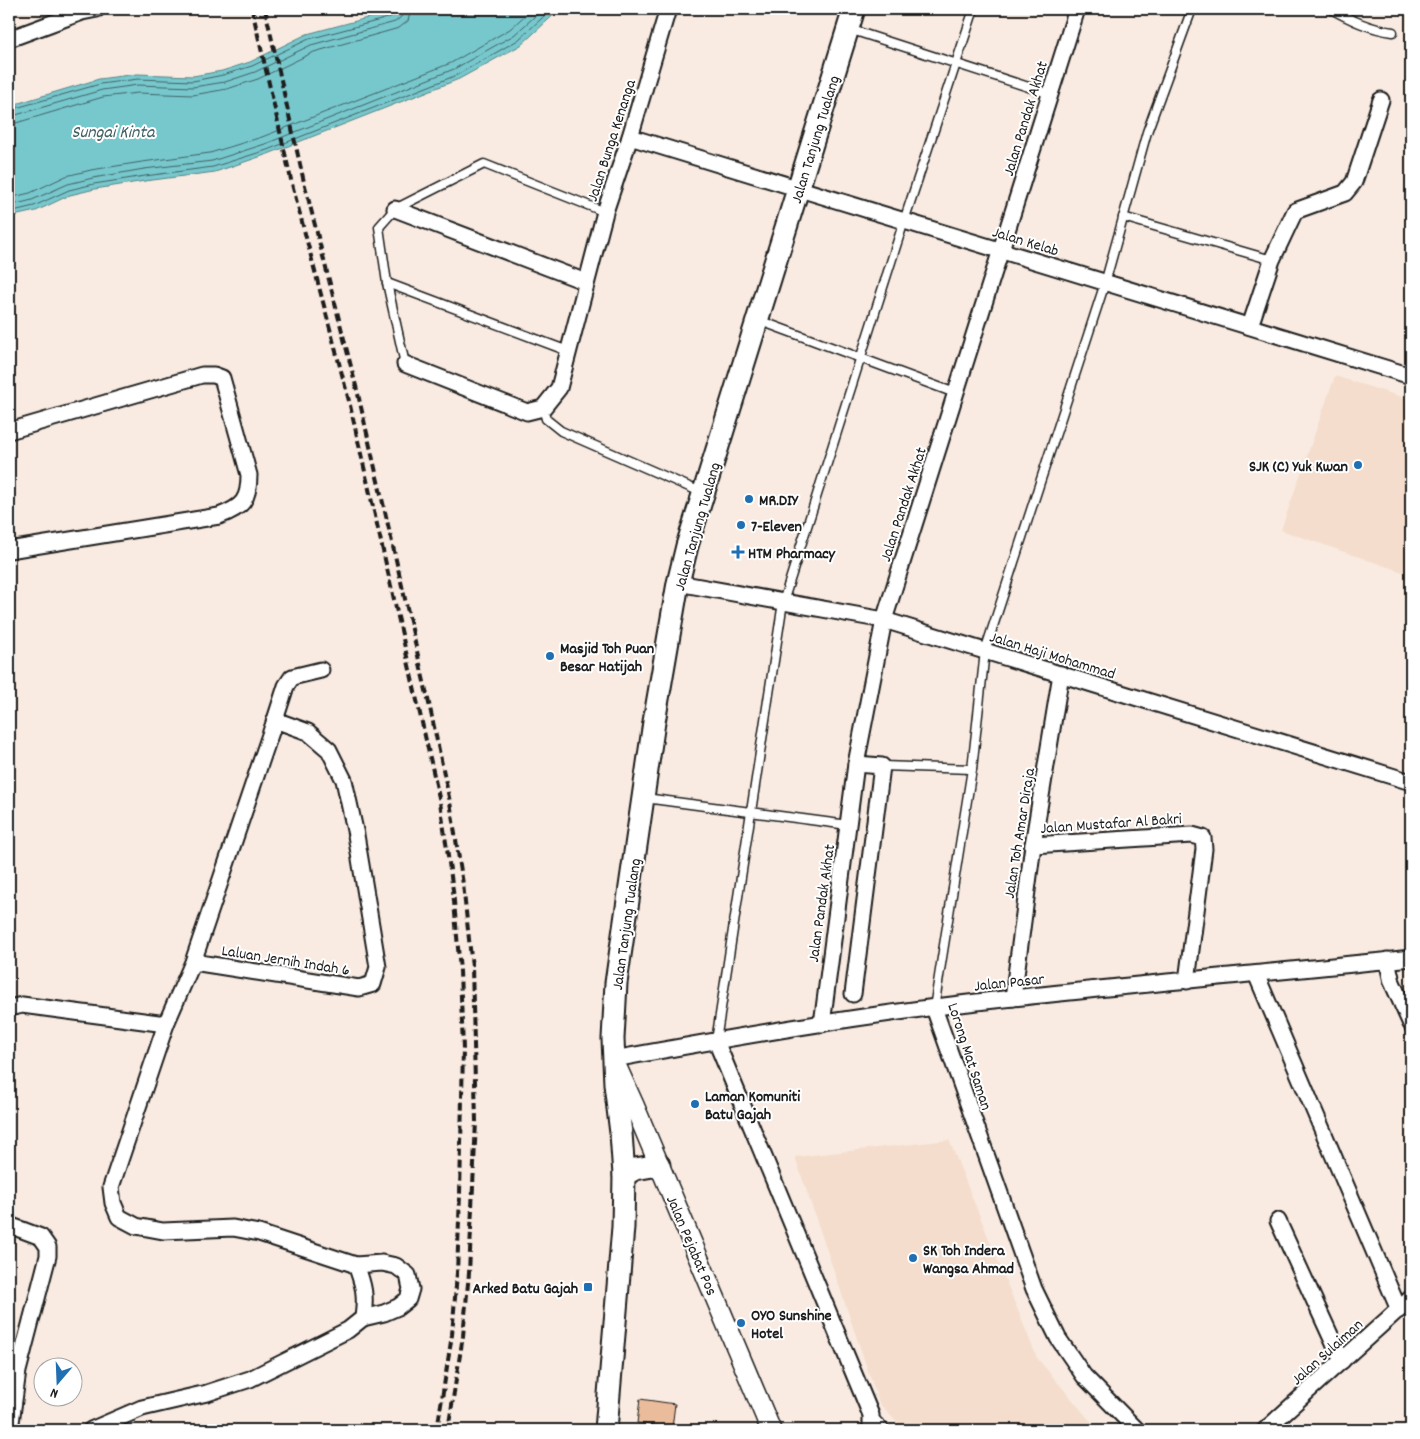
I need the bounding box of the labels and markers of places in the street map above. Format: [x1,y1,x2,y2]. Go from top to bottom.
place label: SJK (C) Yuk Kwan [1249,456,1348,479]
marker: SJK (C) Yuk Kwan [1352,459,1364,471]
place label: MR.DIY [759,490,799,513]
marker: MR.DIY [743,493,755,505]
place label: 7-Eleven [751,516,802,539]
marker: 7-Eleven [735,519,747,531]
place label: HTM Pharmacy [748,543,837,566]
marker: HTM Pharmacy [732,546,744,558]
place label: Masjid Toh Puan Besar Hatijah [560,638,654,679]
marker: Masjid Toh Puan Besar Hatijah [544,650,556,662]
place label: Laman Komuniti Batu Gajah [705,1086,800,1127]
marker: Laman Komuniti Batu Gajah [689,1098,701,1110]
place label: SK Toh Indera Wangsa Ahmad [923,1240,1014,1281]
marker: SK Toh Indera Wangsa Ahmad [907,1252,919,1264]
place label: Arked Batu Gajah [472,1278,578,1301]
marker: Arked Batu Gajah [582,1281,594,1293]
place label: OYO Sunshine Hotel [751,1305,832,1346]
marker: OYO Sunshine Hotel [735,1317,747,1329]

